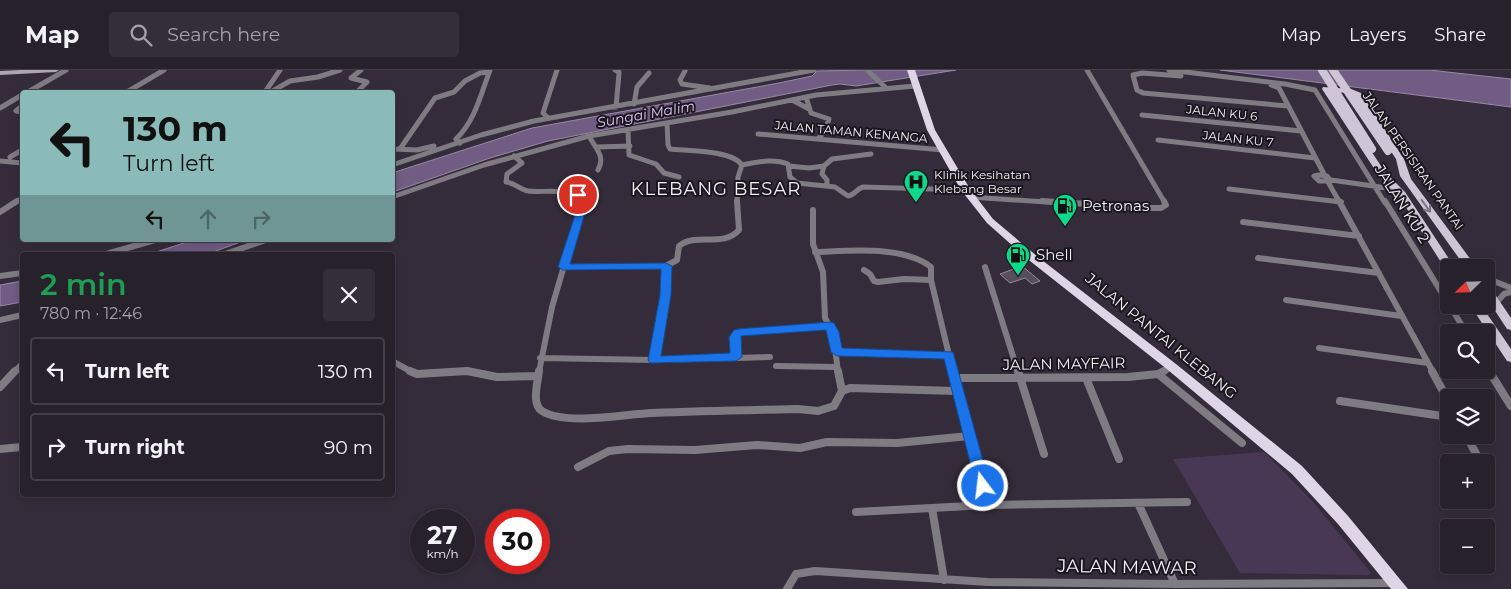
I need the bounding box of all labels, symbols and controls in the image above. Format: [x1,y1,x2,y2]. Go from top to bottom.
search box [109,12,459,57]
text: Map [25,20,79,49]
icon: search [127,21,155,49]
text: Search here [167,23,280,46]
text: Map [1281,24,1321,46]
text: Layers [1349,24,1406,46]
text: Share [1434,24,1486,46]
street label: JALAN PERSISIRAN PANTAI [1359,88,1467,233]
water label: Sungai Malim [596,97,696,131]
street label: JALAN KU 6 [1185,101,1258,124]
text: 130 m [123,107,228,150]
icon: left [40,110,105,175]
street label: JALAN TAMAN KENANGA [773,117,929,146]
street label: JALAN KU 7 [1201,127,1274,150]
text: Turn left [123,150,215,177]
street label: JALAN KU 2 [1370,160,1434,246]
place label: Klinik Kesihatan Klebang Besar [934,167,1030,196]
hospital icon: Klinik Kesihatan Klebang Besar [903,169,929,203]
pin [557,174,599,216]
district label: KLEBANG BESAR [631,178,801,200]
icon: arrive [564,181,592,209]
fuel station icon: Petronas [1052,193,1078,227]
place label: Petronas [1082,196,1149,215]
one-way arrow [1421,199,1431,213]
icon: left [141,205,169,233]
icon: ahead [194,205,222,233]
icon: right [247,205,275,233]
fuel station icon: Shell [1005,242,1031,276]
place label: Shell [1036,245,1073,264]
north arrow [1440,259,1495,314]
map controls [1440,259,1495,574]
text: 2 min [40,266,127,303]
street label: JALAN PANTAI KLEBANG [1081,268,1241,403]
button: close [323,269,375,321]
text: 780 m · 12:46 [40,304,142,323]
button: search [1440,324,1495,379]
street label: JALAN MAYFAIR [1002,353,1126,374]
icon: left [42,357,70,385]
text: Turn left [85,360,170,383]
text: 130 m [318,360,373,383]
button: layers [1440,389,1495,444]
icon: right [42,433,70,461]
text: Turn right [85,436,185,459]
text: 90 m [324,436,373,459]
button: + [1440,454,1495,509]
position arrow [956,459,1008,511]
speed limit sign: 30 [485,509,550,574]
button: − [1440,519,1495,574]
text: 27 [427,520,458,550]
text: km/h [426,546,459,561]
street label: JALAN MAWAR [1056,555,1197,579]

